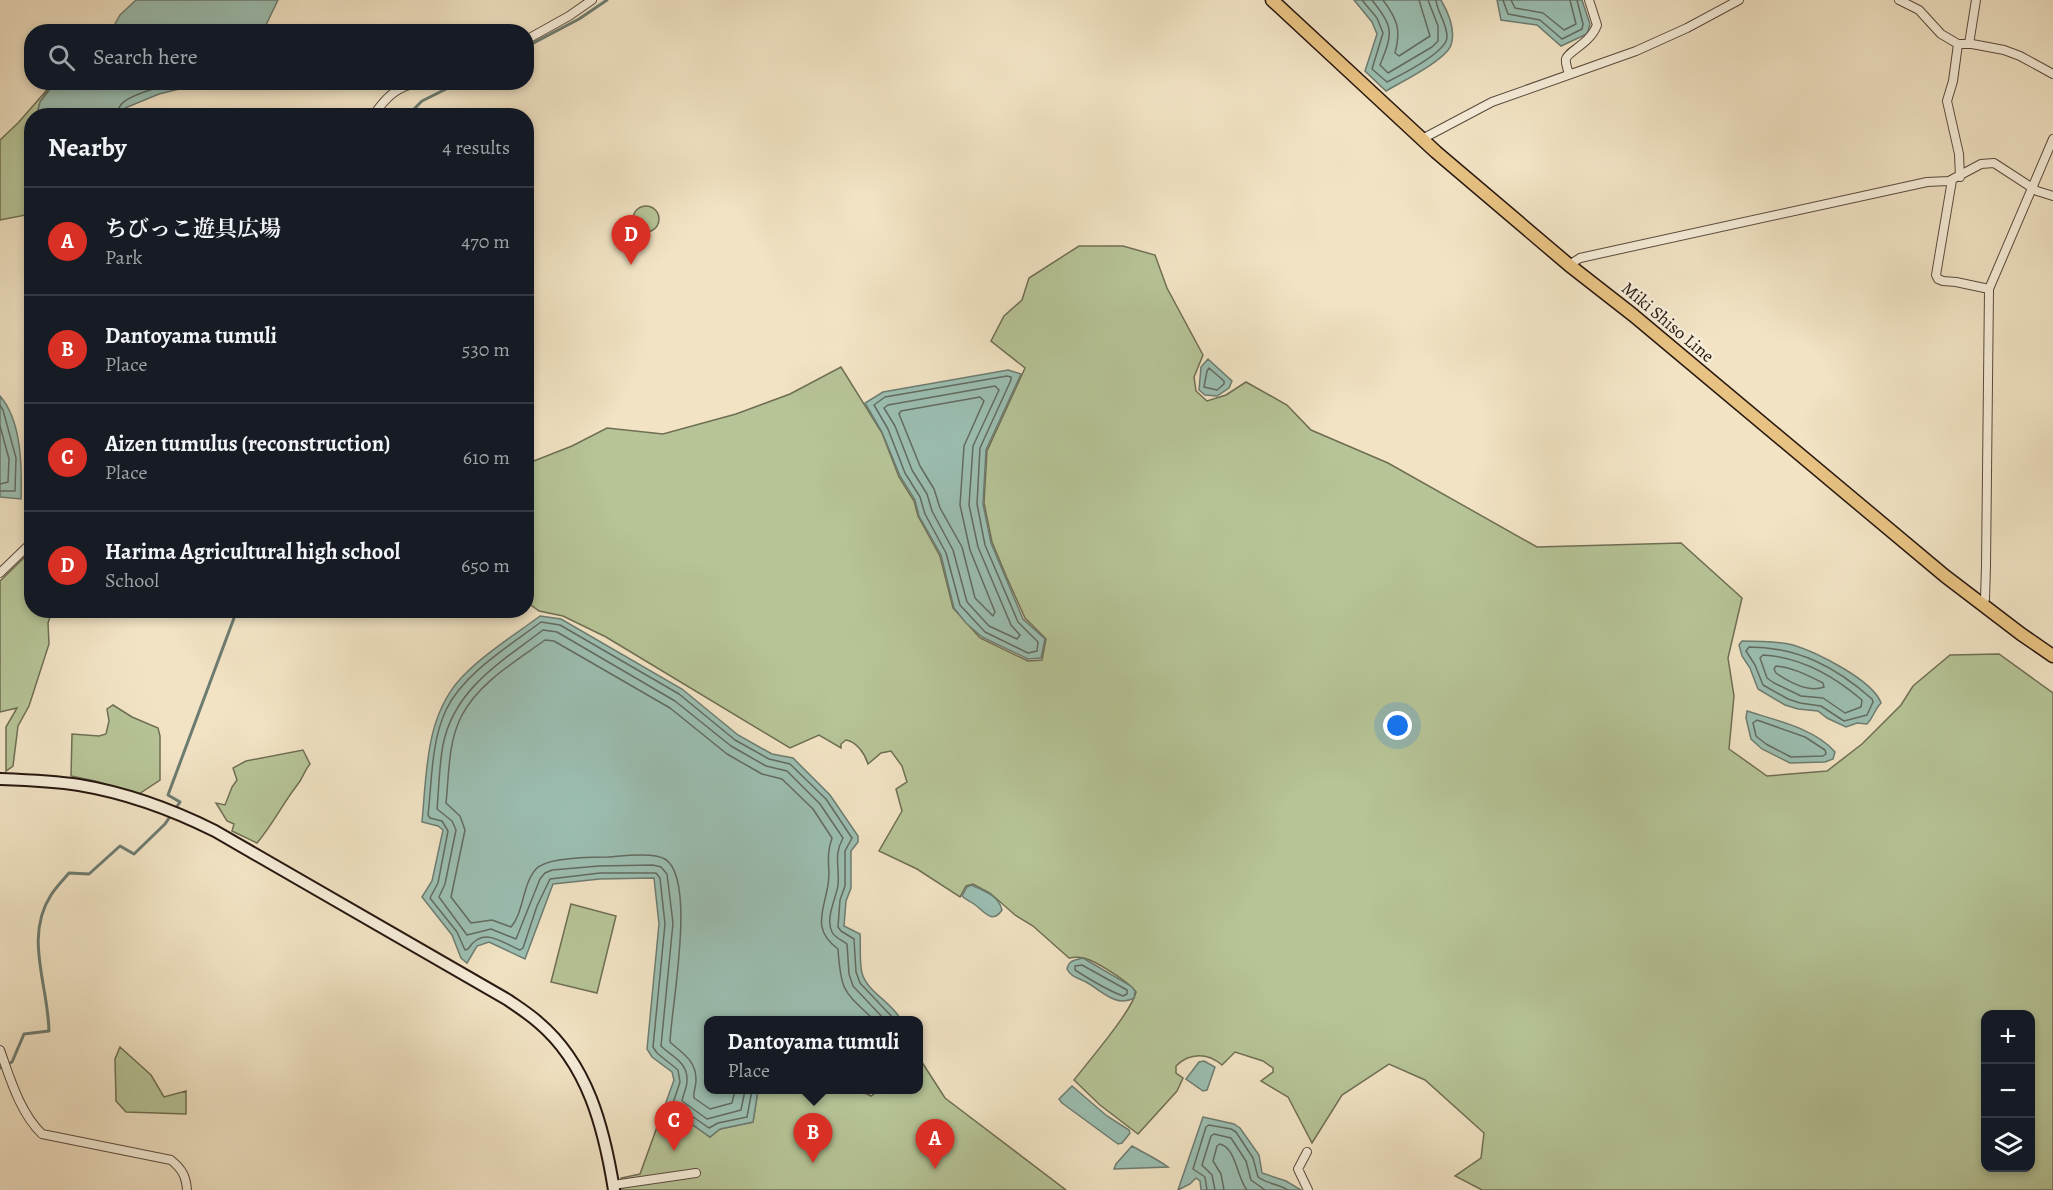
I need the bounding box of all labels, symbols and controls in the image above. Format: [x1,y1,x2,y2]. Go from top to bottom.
search box [24,24,534,90]
icon: search [45,41,78,74]
text: Search here [93,42,198,72]
text: Nearby [48,130,127,165]
text: 4 results [442,134,510,161]
text: ちびっこ遊具広場 [105,214,281,244]
pin: D [612,216,650,265]
text: A [61,228,74,255]
text: 470 m [461,228,510,255]
text: Park [105,244,143,271]
street label: Miki Shiso Line [1617,276,1719,368]
text: Dantoyama tumuli [105,321,277,351]
text: B [61,336,74,363]
text: 530 m [462,336,510,363]
text: Place [105,351,147,378]
text: Aizen tumulus (reconstruction) [105,429,390,459]
text: C [61,444,74,471]
text: 610 m [463,444,510,471]
text: Place [105,459,147,486]
text: Harima Agricultural high school [105,537,400,567]
text: D [61,552,74,579]
text: 650 m [461,552,510,579]
text: School [105,567,159,594]
your location [1383,711,1412,740]
map controls [1981,1010,2035,1172]
button: + [1981,1010,2035,1064]
popup [704,1016,923,1094]
text: Dantoyama tumuli [728,1027,899,1057]
text: Place [728,1057,770,1084]
button: − [1981,1064,2035,1118]
pin: C [654,1102,694,1151]
pin: B [794,1114,832,1163]
button: layers [1981,1118,2035,1172]
pin: A [916,1120,954,1169]

